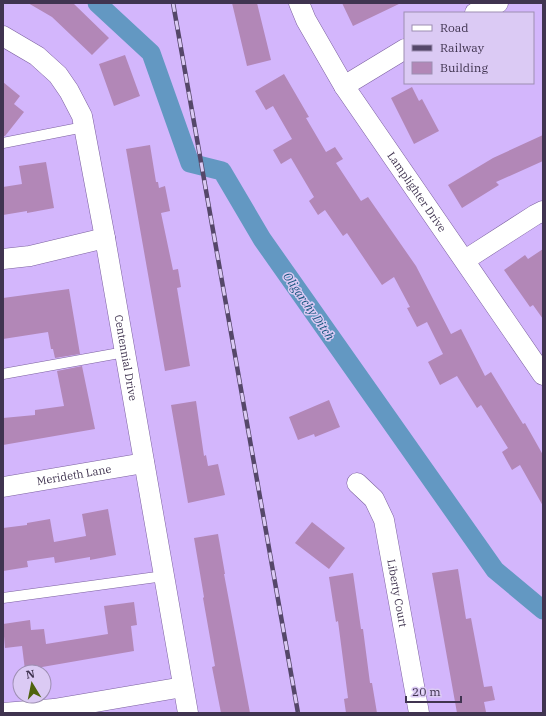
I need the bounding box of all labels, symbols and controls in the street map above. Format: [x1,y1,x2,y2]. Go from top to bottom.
legend [404,12,534,84]
text: Road [440,20,469,35]
text: Railway [440,40,485,55]
text: Building [440,60,488,75]
street label: Lamplighter Drive [384,149,449,235]
water label: Oligarchy Ditch [280,269,338,343]
street label: Centennial Drive [112,314,140,402]
street label: Merideth Lane [36,462,112,488]
street label: Liberty Court [384,558,410,628]
north arrow [12,664,52,704]
text: N [25,666,36,682]
scale bar [406,678,461,704]
text: 20 m [412,684,441,699]

